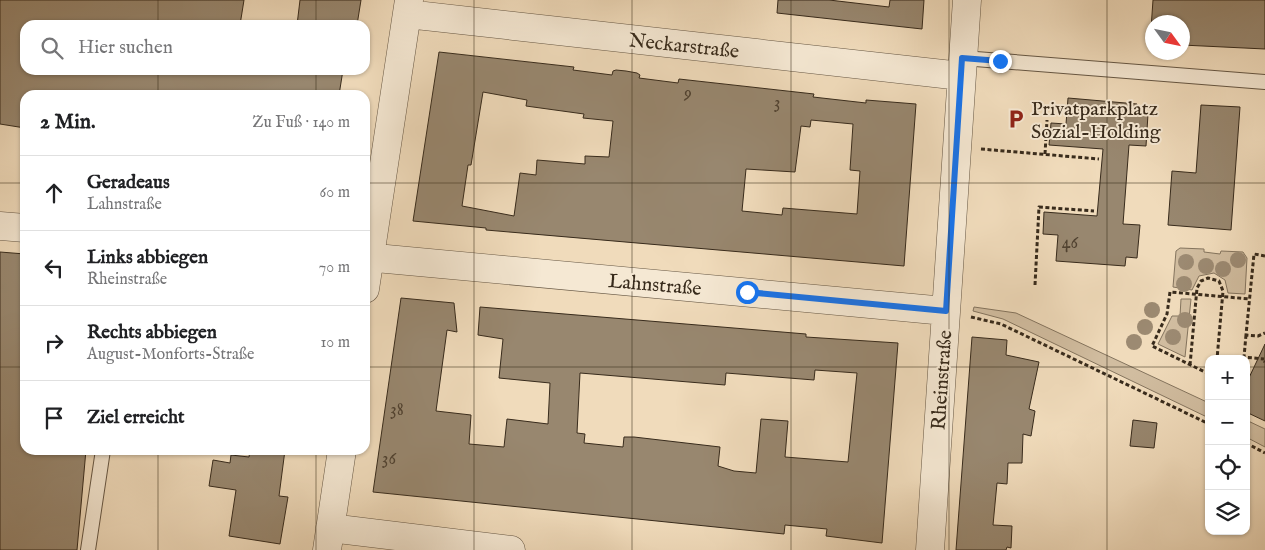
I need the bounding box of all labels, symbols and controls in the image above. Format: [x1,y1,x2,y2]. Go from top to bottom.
north arrow [1145,15,1190,60]
search box [20,20,370,75]
street label: Neckarstraße [628,28,740,65]
icon: search [38,34,66,62]
text: Hier suchen [78,36,173,60]
route end [989,50,1012,73]
house number: 9 [683,82,692,105]
house number: 3 [774,92,780,115]
place label: Privatparkplatz Sozial-Holding [1031,97,1162,145]
parking icon: Privatparkplatz Sozial-Holding [1005,108,1027,130]
text: 2 Min. [40,109,96,136]
text: Zu Fuß · 140 m [252,113,350,133]
text: Geradeaus [87,171,170,195]
icon: ahead [40,179,68,207]
text: 60 m [320,183,350,203]
text: Lahnstraße [87,195,162,215]
house number: 46 [1062,232,1079,255]
text: Links abbiegen [87,246,208,270]
icon: left [40,254,68,282]
text: 70 m [319,258,350,278]
street label: Lahnstraße [607,269,703,302]
text: Rheinstraße [87,270,167,290]
route start [736,281,759,304]
text: Rechts abbiegen [87,321,217,345]
icon: right [40,329,68,357]
street label: Rheinstraße [927,329,958,431]
text: 10 m [320,333,350,353]
text: August-Monforts-Straße [87,345,254,365]
map controls [1205,355,1250,535]
button: + [1205,355,1250,400]
house number: 38 [390,399,404,422]
button: − [1205,400,1250,445]
icon: arrive [40,404,68,432]
text: Ziel erreicht [87,406,185,430]
button: locate [1205,445,1250,490]
house number: 36 [382,448,397,471]
button: layers [1205,490,1250,535]

